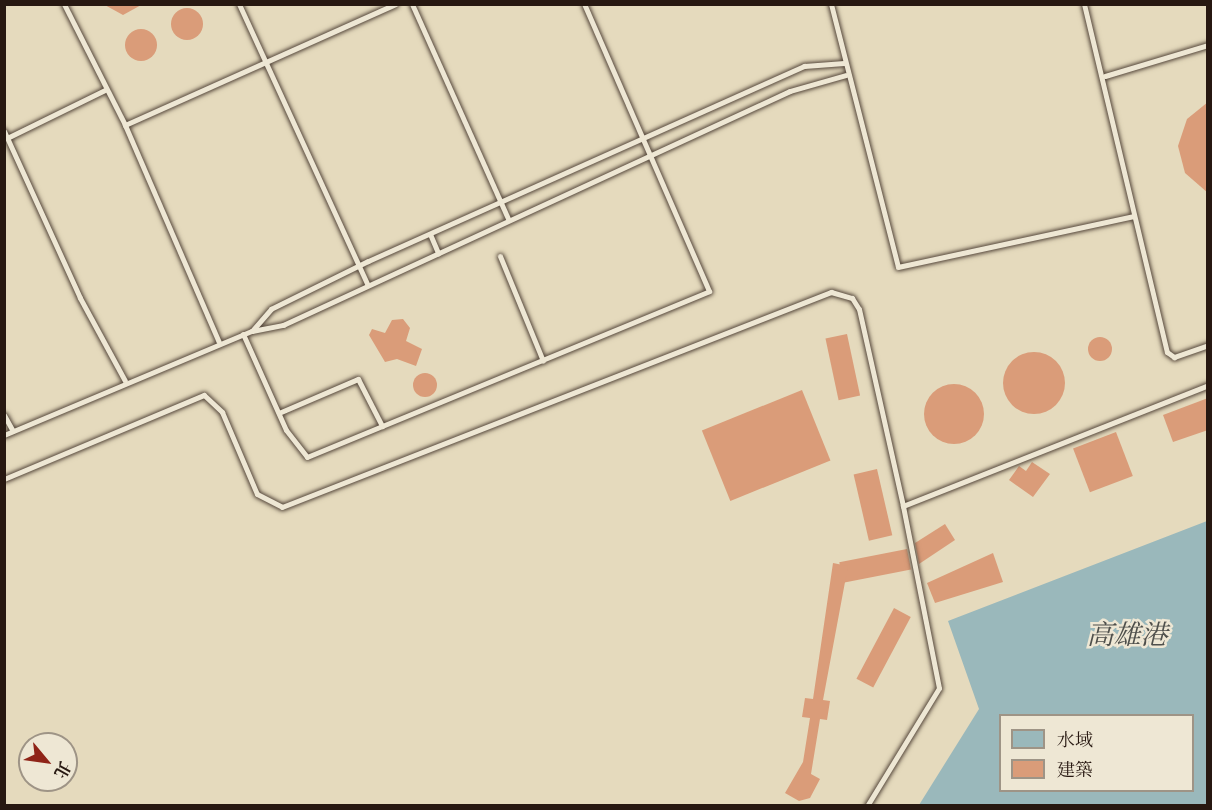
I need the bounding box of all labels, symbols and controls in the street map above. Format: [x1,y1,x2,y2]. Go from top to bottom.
water label: 高雄港 [1087,620,1167,652]
legend [999,714,1194,792]
text: 水域 [1057,728,1093,753]
north arrow [18,732,78,792]
text: 北 [48,757,76,782]
text: 建築 [1057,758,1093,783]

